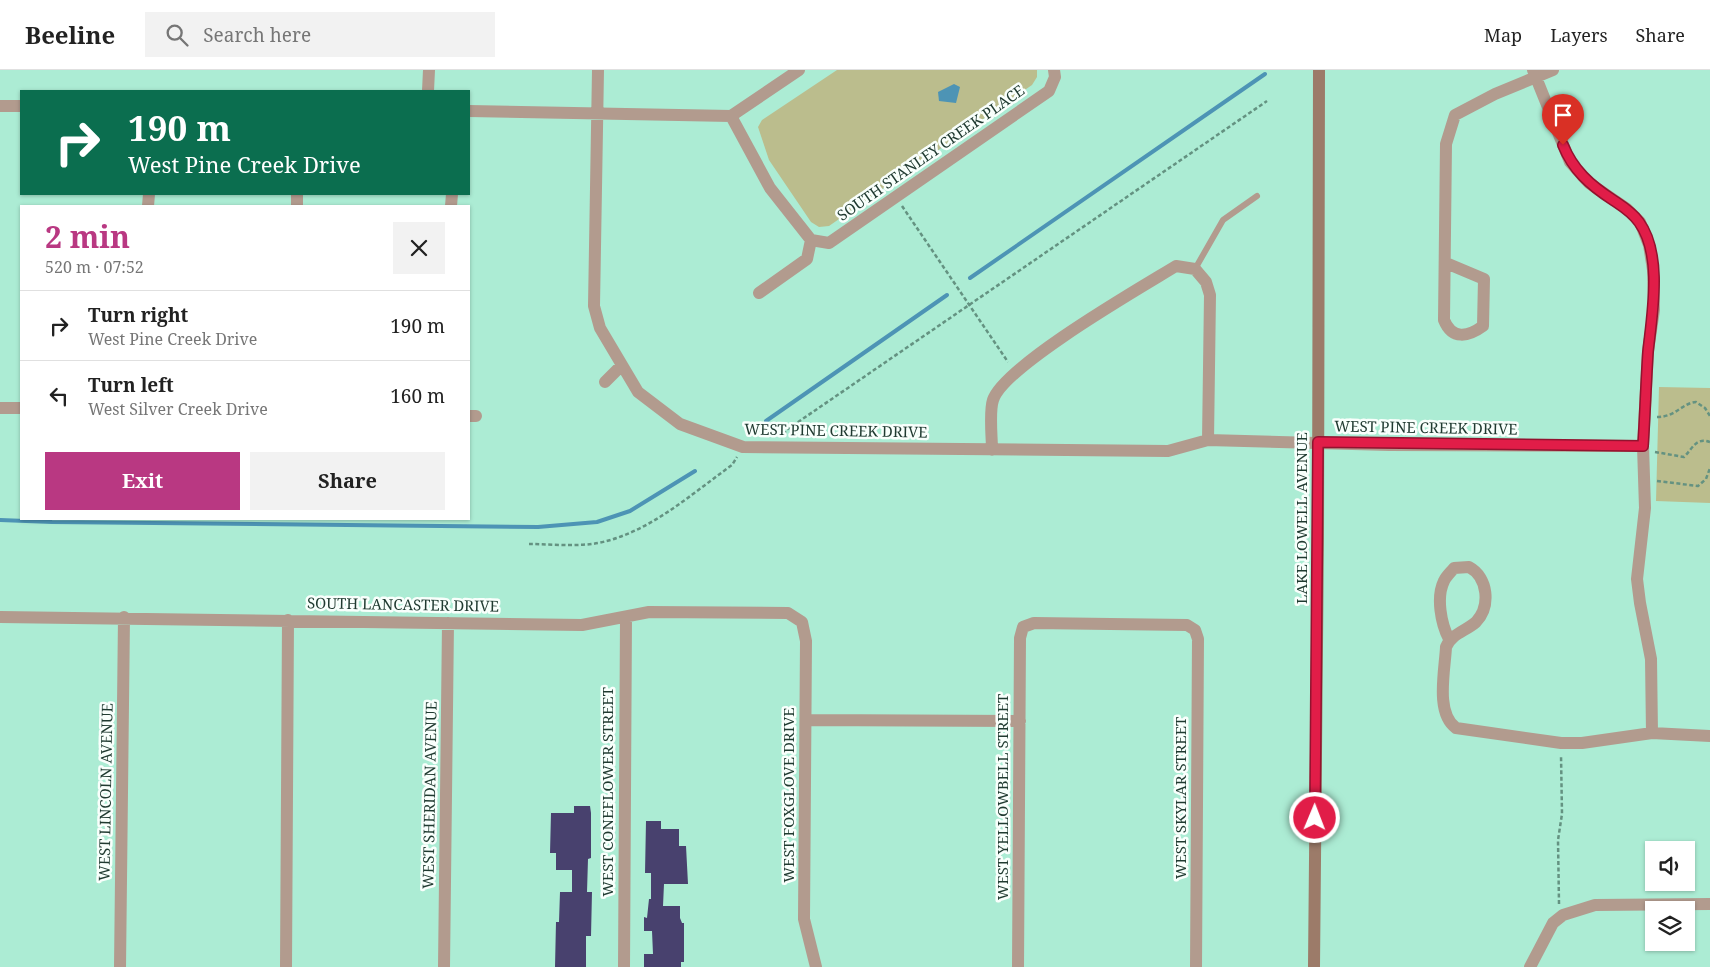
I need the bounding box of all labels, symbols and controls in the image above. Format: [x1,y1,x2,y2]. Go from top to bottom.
search box [145,12,495,57]
text: Beeline [25,18,115,51]
icon: search [163,21,191,49]
text: Search here [203,22,311,48]
text: Map [1484,23,1522,47]
text: Layers [1550,23,1608,47]
text: Share [1636,23,1685,47]
street label: SOUTH STANLEY CREEK PLACE [833,80,1028,225]
pin [1542,94,1584,145]
icon: arrive [1549,101,1577,129]
text: 190 m [128,104,231,151]
icon: right [45,110,110,175]
text: West Pine Creek Drive [128,149,361,179]
text: 2 min [45,216,130,257]
button: close [393,222,445,274]
text: 520 m · 07:52 [45,256,144,278]
text: Turn right [88,302,188,328]
icon: right [45,312,73,340]
text: 190 m [390,313,445,339]
text: West Pine Creek Drive [88,328,257,350]
text: Turn left [88,372,174,398]
icon: left [45,382,73,410]
text: 160 m [390,383,445,409]
text: West Silver Creek Drive [88,398,268,420]
street label: WEST PINE CREEK DRIVE [1334,415,1518,439]
street label: WEST PINE CREEK DRIVE [744,418,928,442]
street label: LAKE LOWELL AVENUE [1291,432,1311,604]
button: Exit [45,452,240,510]
button: Share [250,452,445,510]
street label: SOUTH LANCASTER DRIVE [307,592,499,616]
street label: WEST CONEFLOWER STREET [597,687,617,897]
street label: WEST YELLOWBELL STREET [992,694,1012,900]
street label: WEST SHERIDAN AVENUE [417,701,441,889]
street label: WEST LINCOLN AVENUE [93,703,117,881]
street label: WEST FOXGLOVE DRIVE [778,707,798,883]
street label: WEST SKYLAR STREET [1170,717,1190,879]
position arrow [1288,791,1340,843]
map controls [1645,841,1695,951]
button: sound [1645,841,1695,891]
button: layers [1645,901,1695,951]

